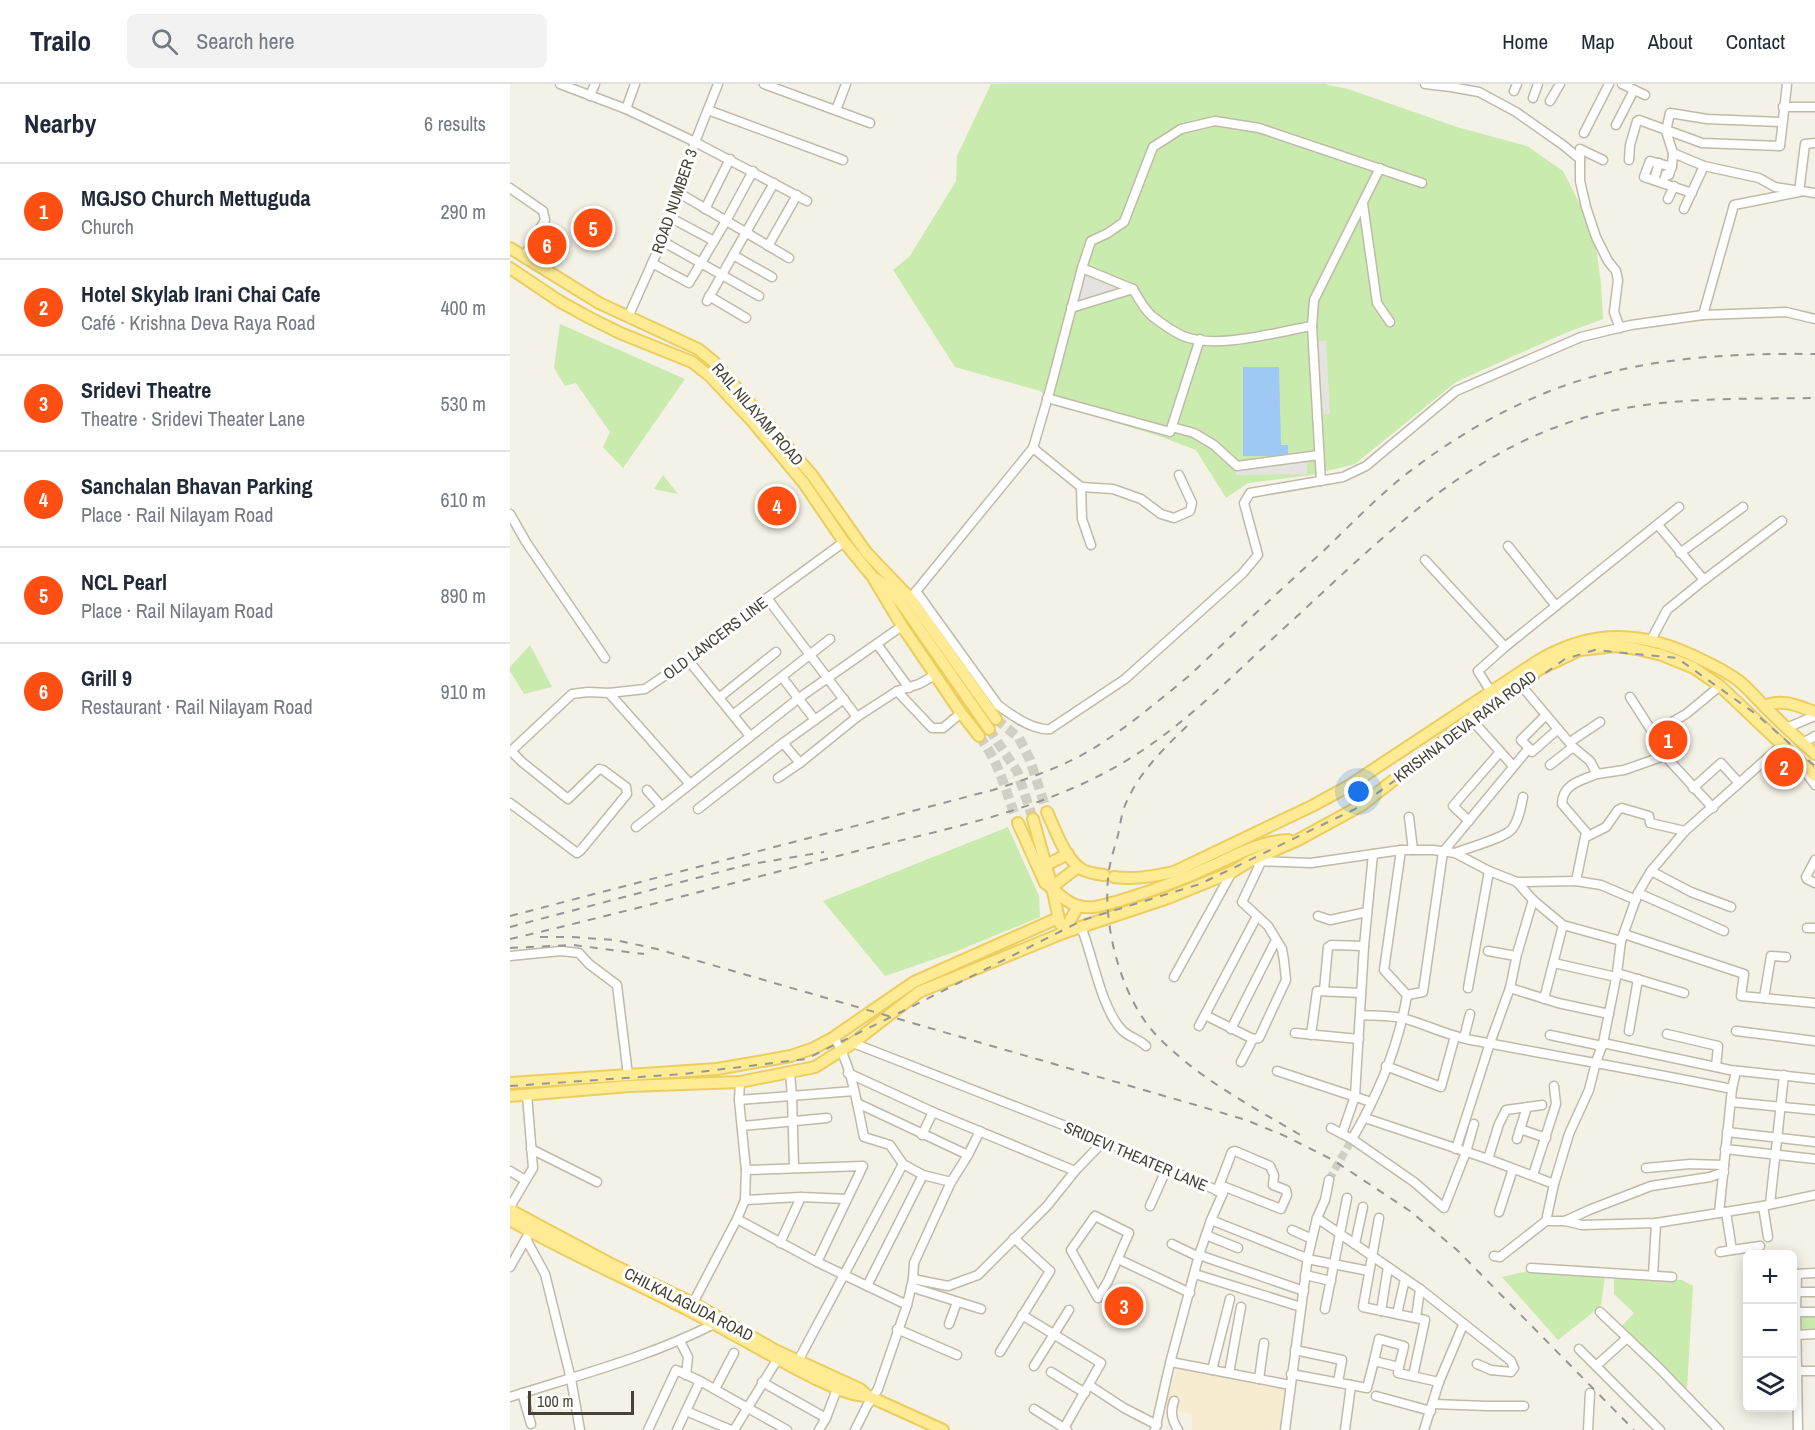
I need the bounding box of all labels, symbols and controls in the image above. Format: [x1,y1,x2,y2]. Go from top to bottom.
search box [127,14,547,68]
text: Trailo [30,22,91,60]
icon: search [148,25,181,58]
text: Search here [196,26,295,56]
text: Home [1502,27,1548,56]
text: Map [1581,27,1615,56]
text: About [1648,27,1693,56]
text: Contact [1726,27,1785,56]
text: Nearby [24,106,96,141]
text: 6 results [424,110,486,137]
street label: ROAD NUMBER 3 [646,146,702,256]
text: MGJSO Church Mettuguda [81,183,311,213]
text: 1 [39,198,48,225]
text: 290 m [440,198,486,225]
pin: 5 [574,206,613,250]
text: Church [81,213,134,240]
pin: 6 [528,222,567,268]
text: Hotel Skylab Irani Chai Cafe [81,279,321,309]
text: 2 [39,294,48,321]
text: 400 m [440,294,486,321]
text: Café · Krishna Deva Raya Road [81,309,315,336]
street label: RAIL NILAYAM ROAD [707,358,809,470]
text: Sridevi Theatre [81,375,211,405]
text: 3 [39,390,48,417]
text: 530 m [440,390,486,417]
text: Theatre · Sridevi Theater Lane [81,405,305,432]
text: Sanchalan Bhavan Parking [81,471,313,501]
pin: 4 [758,484,796,528]
text: 4 [39,486,48,513]
text: 610 m [440,486,486,513]
text: Place · Rail Nilayam Road [81,501,273,528]
text: NCL Pearl [81,567,167,597]
text: 5 [39,582,48,609]
text: 890 m [440,582,486,609]
street label: OLD LANCERS LINE [658,591,772,685]
text: Place · Rail Nilayam Road [81,597,273,624]
text: Grill 9 [81,663,132,693]
street label: KRISHNA DEVA RAYA ROAD [1389,665,1541,787]
text: 6 [39,678,48,705]
text: 910 m [440,678,486,705]
text: Restaurant · Rail Nilayam Road [81,693,313,720]
pin: 1 [1648,718,1688,762]
pin: 2 [1764,744,1804,790]
your location [1344,777,1373,806]
street label: SRIDEVI THEATER LANE [1061,1116,1211,1196]
map controls [1743,1250,1797,1412]
button: + [1743,1250,1797,1304]
street label: CHILKALAGUDA ROAD [621,1262,757,1346]
pin: 3 [1104,1284,1144,1328]
button: − [1743,1304,1797,1358]
button: layers [1743,1358,1797,1412]
scale bar [528,1388,634,1416]
text: 100 m [537,1390,573,1412]

